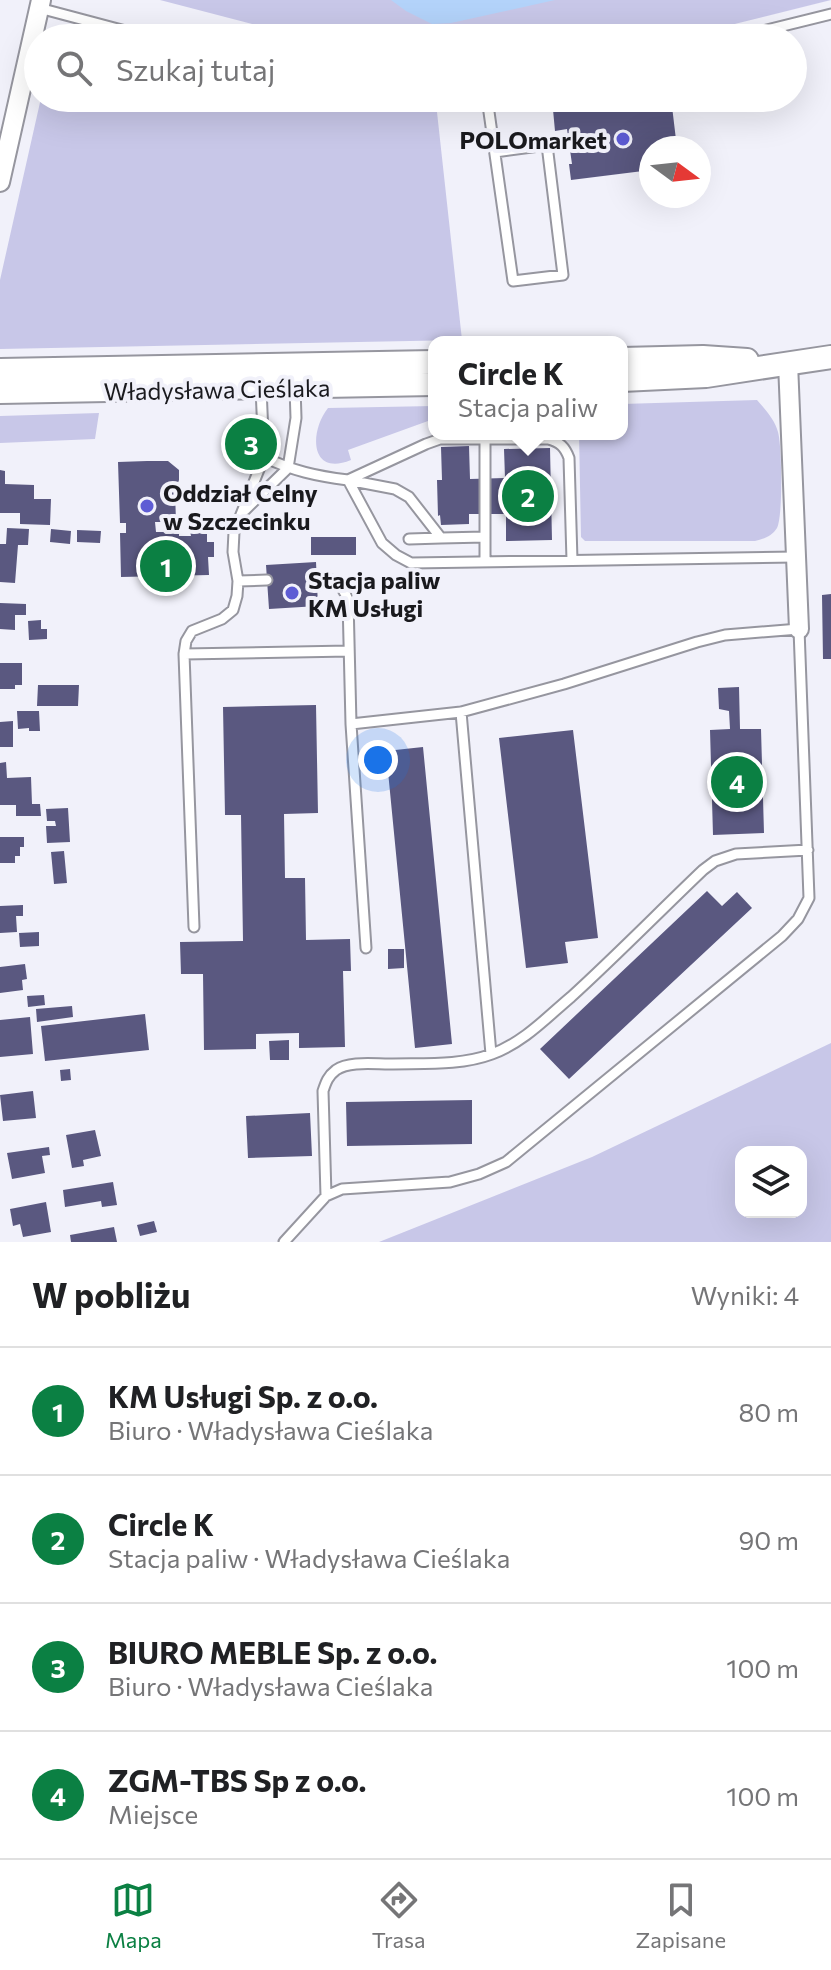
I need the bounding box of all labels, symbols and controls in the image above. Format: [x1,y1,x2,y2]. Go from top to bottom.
search box [24,24,807,112]
icon: search [52,46,96,90]
text: Szukaj tutaj [116,50,275,87]
place label: POLOmarket [460,125,607,154]
marker: POLOmarket [614,130,632,148]
north arrow [639,136,711,208]
popup [428,336,628,440]
text: Circle K [458,354,564,391]
street label: Władysława Cieślaka [103,373,331,405]
text: Stacja paliw [458,391,598,422]
pin: 3 [225,414,277,474]
pin: 2 [502,466,554,526]
place label: Oddział Celny w Szczecinku [163,478,318,535]
marker: Oddział Celny w Szczecinku [138,497,156,515]
pin: 1 [140,536,192,596]
place label: Stacja paliw KM Usługi [308,565,441,622]
marker: Stacja paliw KM Usługi [283,584,301,602]
your location [358,740,398,780]
pin: 4 [711,752,763,812]
map controls [735,1146,807,1218]
button: layers [735,1146,807,1218]
text: W pobliżu [32,1273,190,1315]
text: Wyniki: 4 [691,1279,799,1310]
text: KM Usługi Sp. z o.o. [108,1377,378,1414]
text: 1 [52,1396,64,1427]
text: 80 m [739,1396,799,1427]
text: Biuro · Władysława Cieślaka [108,1414,433,1445]
text: Circle K [108,1505,214,1542]
text: 2 [51,1524,65,1555]
text: 90 m [739,1524,799,1555]
text: Stacja paliw · Władysława Cieślaka [108,1542,510,1573]
text: BIURO MEBLE Sp. z o.o. [108,1633,437,1670]
text: 3 [50,1652,66,1683]
text: 100 m [726,1652,799,1683]
text: Biuro · Władysława Cieślaka [108,1670,433,1701]
text: ZGM-TBS Sp z o.o. [108,1761,366,1798]
text: 4 [50,1780,66,1811]
text: 100 m [726,1780,799,1811]
text: Miejsce [108,1798,198,1829]
tab: Mapa [105,1878,162,1953]
tab: Trasa [372,1878,426,1953]
tab: Zapisane [635,1878,726,1953]

